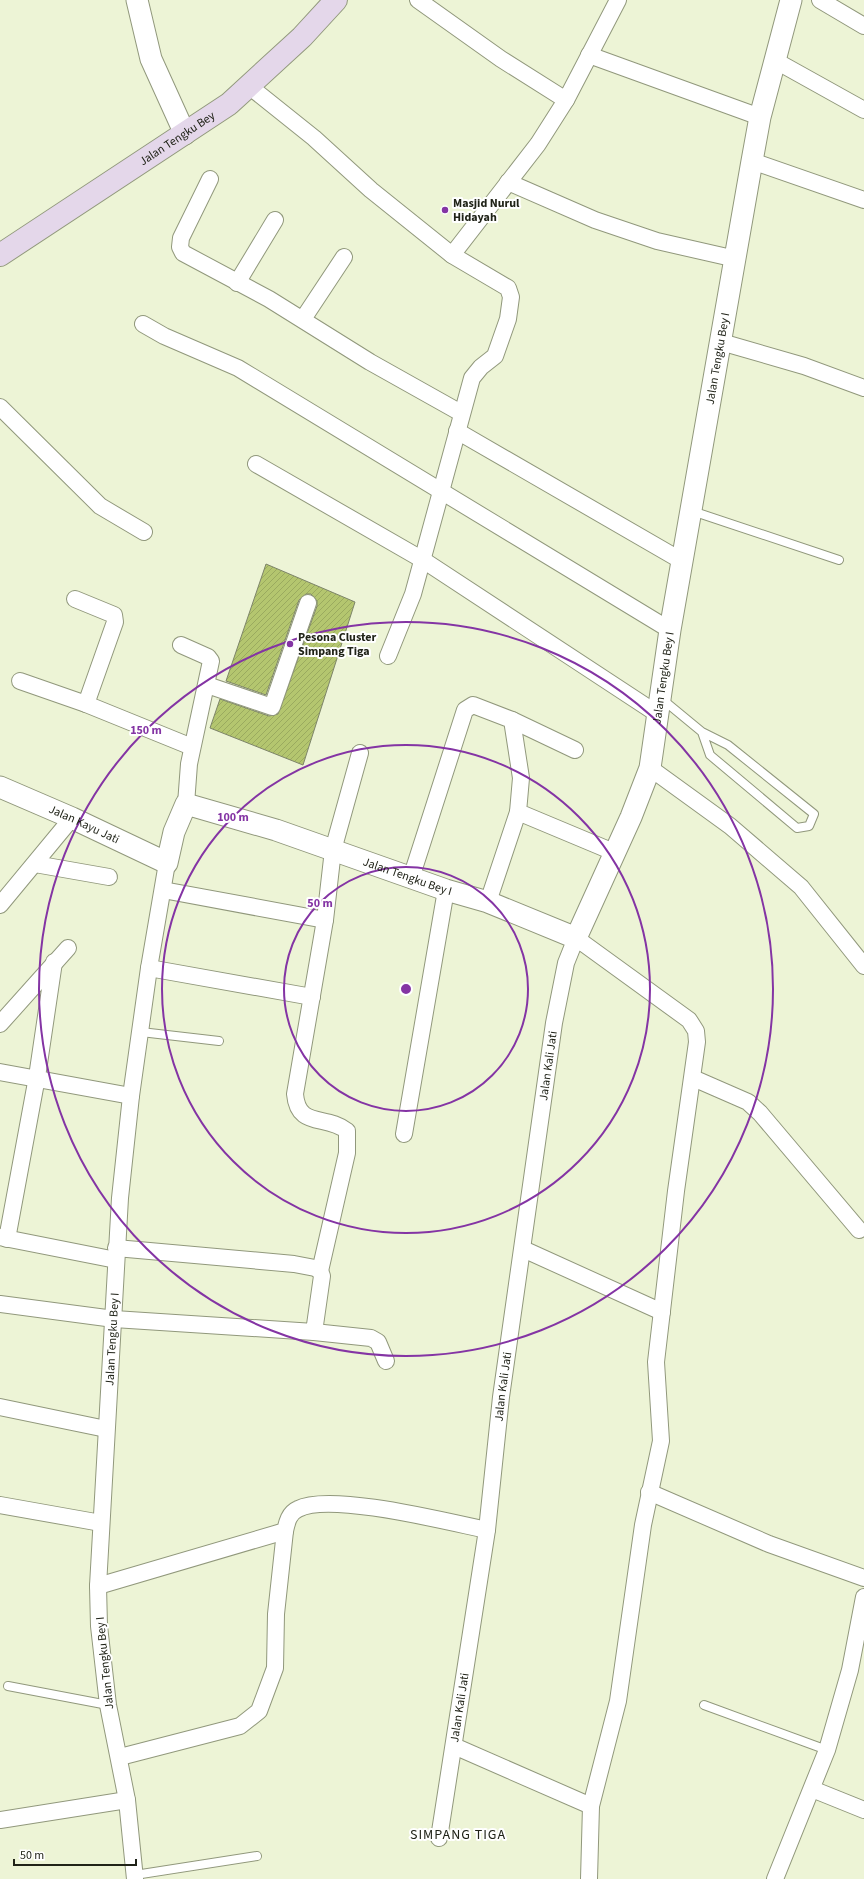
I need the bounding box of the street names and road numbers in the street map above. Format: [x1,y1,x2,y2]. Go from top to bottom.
street label: Jalan Tengku Bey [136,107,219,169]
street label: Jalan Tengku Bey I [701,311,734,406]
street label: Jalan Tengku Bey I [648,631,678,725]
street label: Jalan Kayu Jati [46,801,122,848]
street label: Jalan Tengku Bey I [361,853,454,900]
street label: Jalan Kali Jati [535,1030,561,1102]
street label: Jalan Tengku Bey I [101,1292,123,1386]
street label: Jalan Kali Jati [490,1351,516,1422]
street label: Jalan Tengku Bey I [92,1616,118,1710]
street label: Jalan Kali Jati [446,1672,473,1743]

